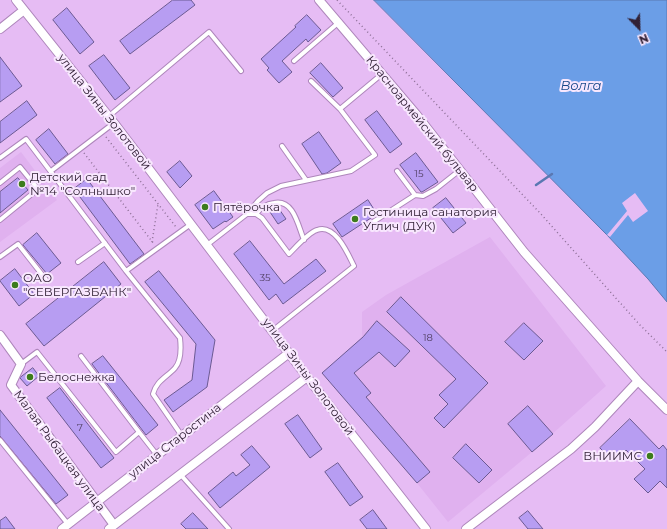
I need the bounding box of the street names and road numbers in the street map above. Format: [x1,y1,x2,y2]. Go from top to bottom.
street label: улица Зины Золотовой [54,51,154,173]
street label: Красноармейский бульвар [363,53,481,195]
street label: улица Зины Золотовой [259,315,357,439]
street label: Малая Рыбацкая улица [10,388,108,514]
street label: улица Старостина [126,400,224,482]

